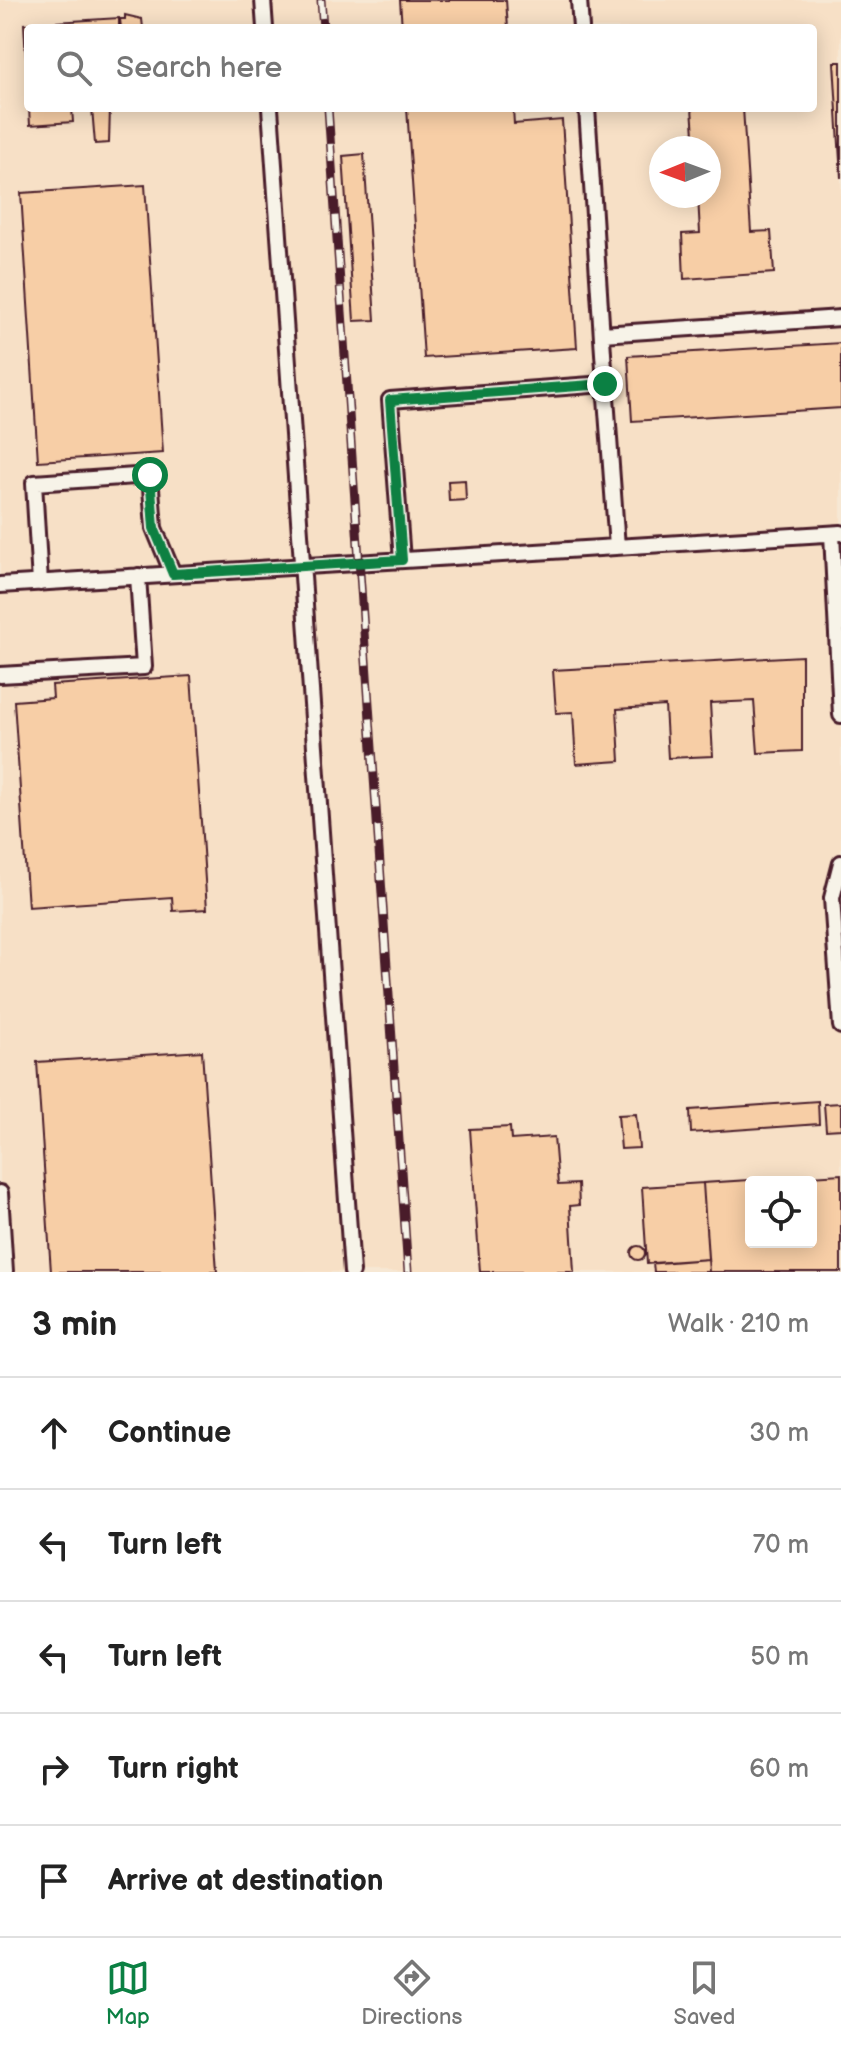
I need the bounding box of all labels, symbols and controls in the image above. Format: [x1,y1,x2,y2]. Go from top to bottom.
search box [24,24,817,112]
icon: search [52,46,96,90]
text: Search here [116,50,282,86]
north arrow [649,136,721,208]
route end [587,366,623,402]
route start [132,457,168,493]
map controls [745,1176,817,1248]
button: locate [745,1176,817,1248]
text: 3 min [32,1304,117,1345]
text: Walk · 210 m [668,1309,809,1340]
icon: ahead [32,1411,76,1455]
text: Continue [108,1415,231,1451]
text: 30 m [749,1418,809,1449]
icon: left [32,1523,76,1567]
text: Turn left [108,1527,222,1563]
text: 70 m [752,1530,809,1561]
icon: left [32,1635,76,1679]
text: Turn left [108,1639,222,1675]
text: 50 m [750,1642,809,1673]
icon: right [32,1747,76,1791]
text: Turn right [108,1751,239,1787]
text: 60 m [749,1754,809,1785]
icon: arrive [32,1859,76,1903]
text: Arrive at destination [108,1863,384,1899]
tab: Map [106,1956,150,2031]
tab: Directions [361,1956,462,2031]
tab: Saved [674,1956,735,2031]

